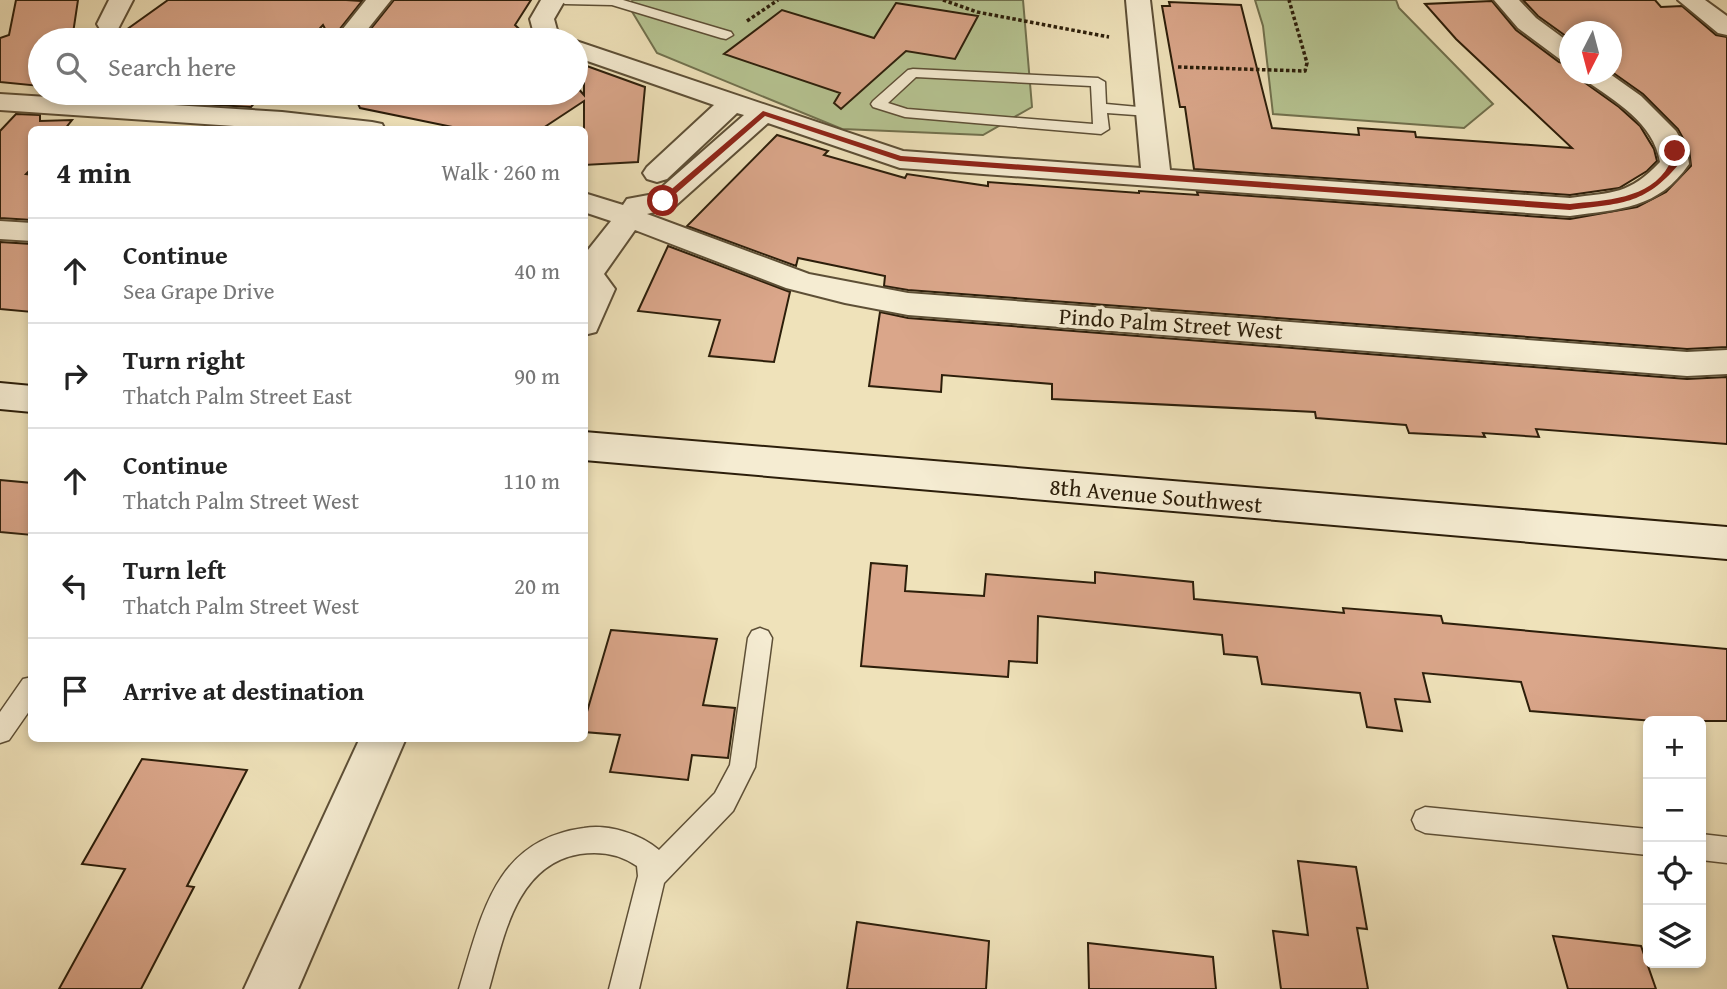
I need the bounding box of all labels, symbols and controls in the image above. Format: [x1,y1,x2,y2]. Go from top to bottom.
north arrow [1559,21,1622,84]
search box [28,28,588,105]
text: Search here [108,47,236,86]
icon: search [52,48,90,86]
route end [1659,135,1690,166]
text: 4 min [56,150,131,194]
text: Walk · 260 m [441,155,560,188]
route start [647,185,678,216]
text: Continue [123,235,228,274]
icon: ahead [56,252,94,290]
text: 40 m [514,254,560,287]
text: Sea Grape Drive [123,274,275,307]
street label: Pindo Palm Street West [1058,299,1284,347]
text: Turn right [123,340,245,379]
icon: right [56,357,94,395]
text: 90 m [514,359,560,392]
text: Thatch Palm Street East [123,379,352,412]
text: Continue [123,445,228,484]
icon: ahead [56,462,94,500]
text: 110 m [503,464,560,497]
street label: 8th Avenue Southwest [1048,469,1264,521]
text: Thatch Palm Street West [123,484,359,517]
text: Turn left [123,550,226,589]
icon: left [56,567,94,605]
text: 20 m [514,569,560,602]
text: Thatch Palm Street West [123,589,359,622]
text: Arrive at destination [123,671,364,710]
icon: arrive [56,672,94,710]
map controls [1643,716,1706,968]
button: + [1643,716,1706,779]
button: − [1643,779,1706,842]
button: locate [1643,842,1706,905]
button: layers [1643,905,1706,968]

